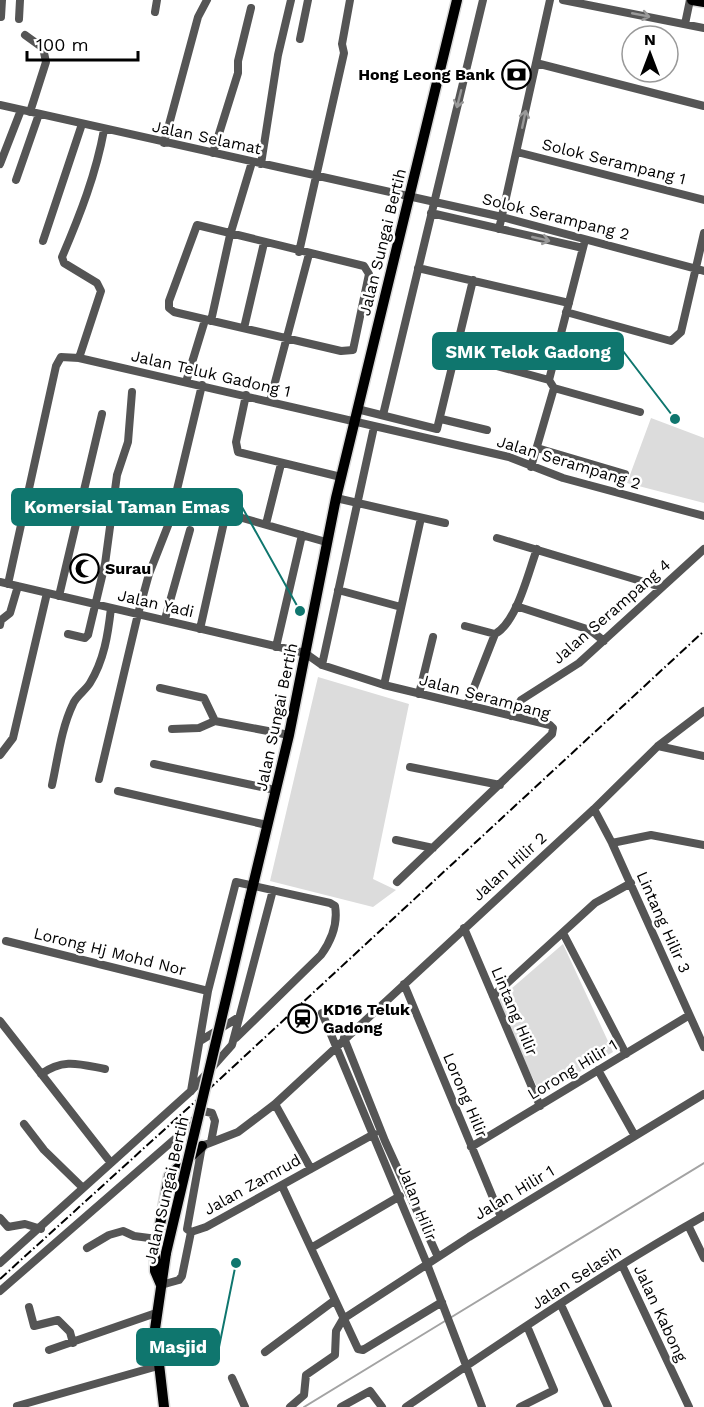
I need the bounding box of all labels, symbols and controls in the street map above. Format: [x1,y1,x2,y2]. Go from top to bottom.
one-way arrow [631,10,651,21]
scale bar [27,24,138,62]
north arrow [620,24,680,84]
text: N [644,30,656,49]
text: 100 m [36,34,89,55]
bank icon: Hong Leong Bank [500,58,532,90]
place label: Hong Leong Bank [358,65,495,84]
one-way arrow [453,88,464,108]
one-way arrow [518,110,530,129]
street label: Jalan Selamat [151,117,264,158]
street label: Solok Serampang 1 [540,134,688,189]
street label: Jalan Sungai Bertih [355,167,410,318]
street label: Solok Serampang 2 [480,189,631,244]
one-way arrow [531,233,550,245]
callout: SMK Telok Gadong [433,333,623,369]
text: SMK Telok Gadong [445,341,611,362]
street label: Jalan Teluk Gadong 1 [129,346,292,401]
street label: Jalan Serampang 2 [495,432,643,493]
callout: Komersial Taman Emas [12,489,242,525]
text: Komersial Taman Emas [24,496,230,517]
mosque icon: Surau [68,552,100,584]
street label: Jalan Serampang 4 [549,555,674,668]
place label: Surau [105,559,151,578]
street label: Jalan Yadi [116,586,196,621]
street label: Jalan Sungai Bertih [252,641,301,793]
street label: Jalan Serampang [417,670,553,723]
street label: Jalan Hilir 2 [468,828,550,905]
street label: Lintang Hilir 3 [633,868,694,976]
street label: Lorong Hj Mohd Nor [32,923,189,980]
street label: Lintang Hilir [487,964,542,1059]
place label: KD16 Teluk Gadong [323,1000,410,1037]
station icon: KD16 Teluk Gadong [286,1002,318,1034]
street label: Lorong Hilir 1 [524,1035,621,1104]
street label: Lorong Hilir [439,1050,492,1141]
street label: Jalan Sungai Bertih [140,1114,193,1266]
street label: Jalan Zamrud [200,1150,304,1219]
street label: Jalan Hilir 1 [471,1161,558,1224]
street label: Jalan Hilir [394,1163,441,1244]
street label: Jalan Selasih [528,1241,625,1313]
street label: Jalan Kabong [630,1262,691,1365]
callout: Masjid [137,1329,219,1365]
text: Masjid [149,1336,207,1357]

